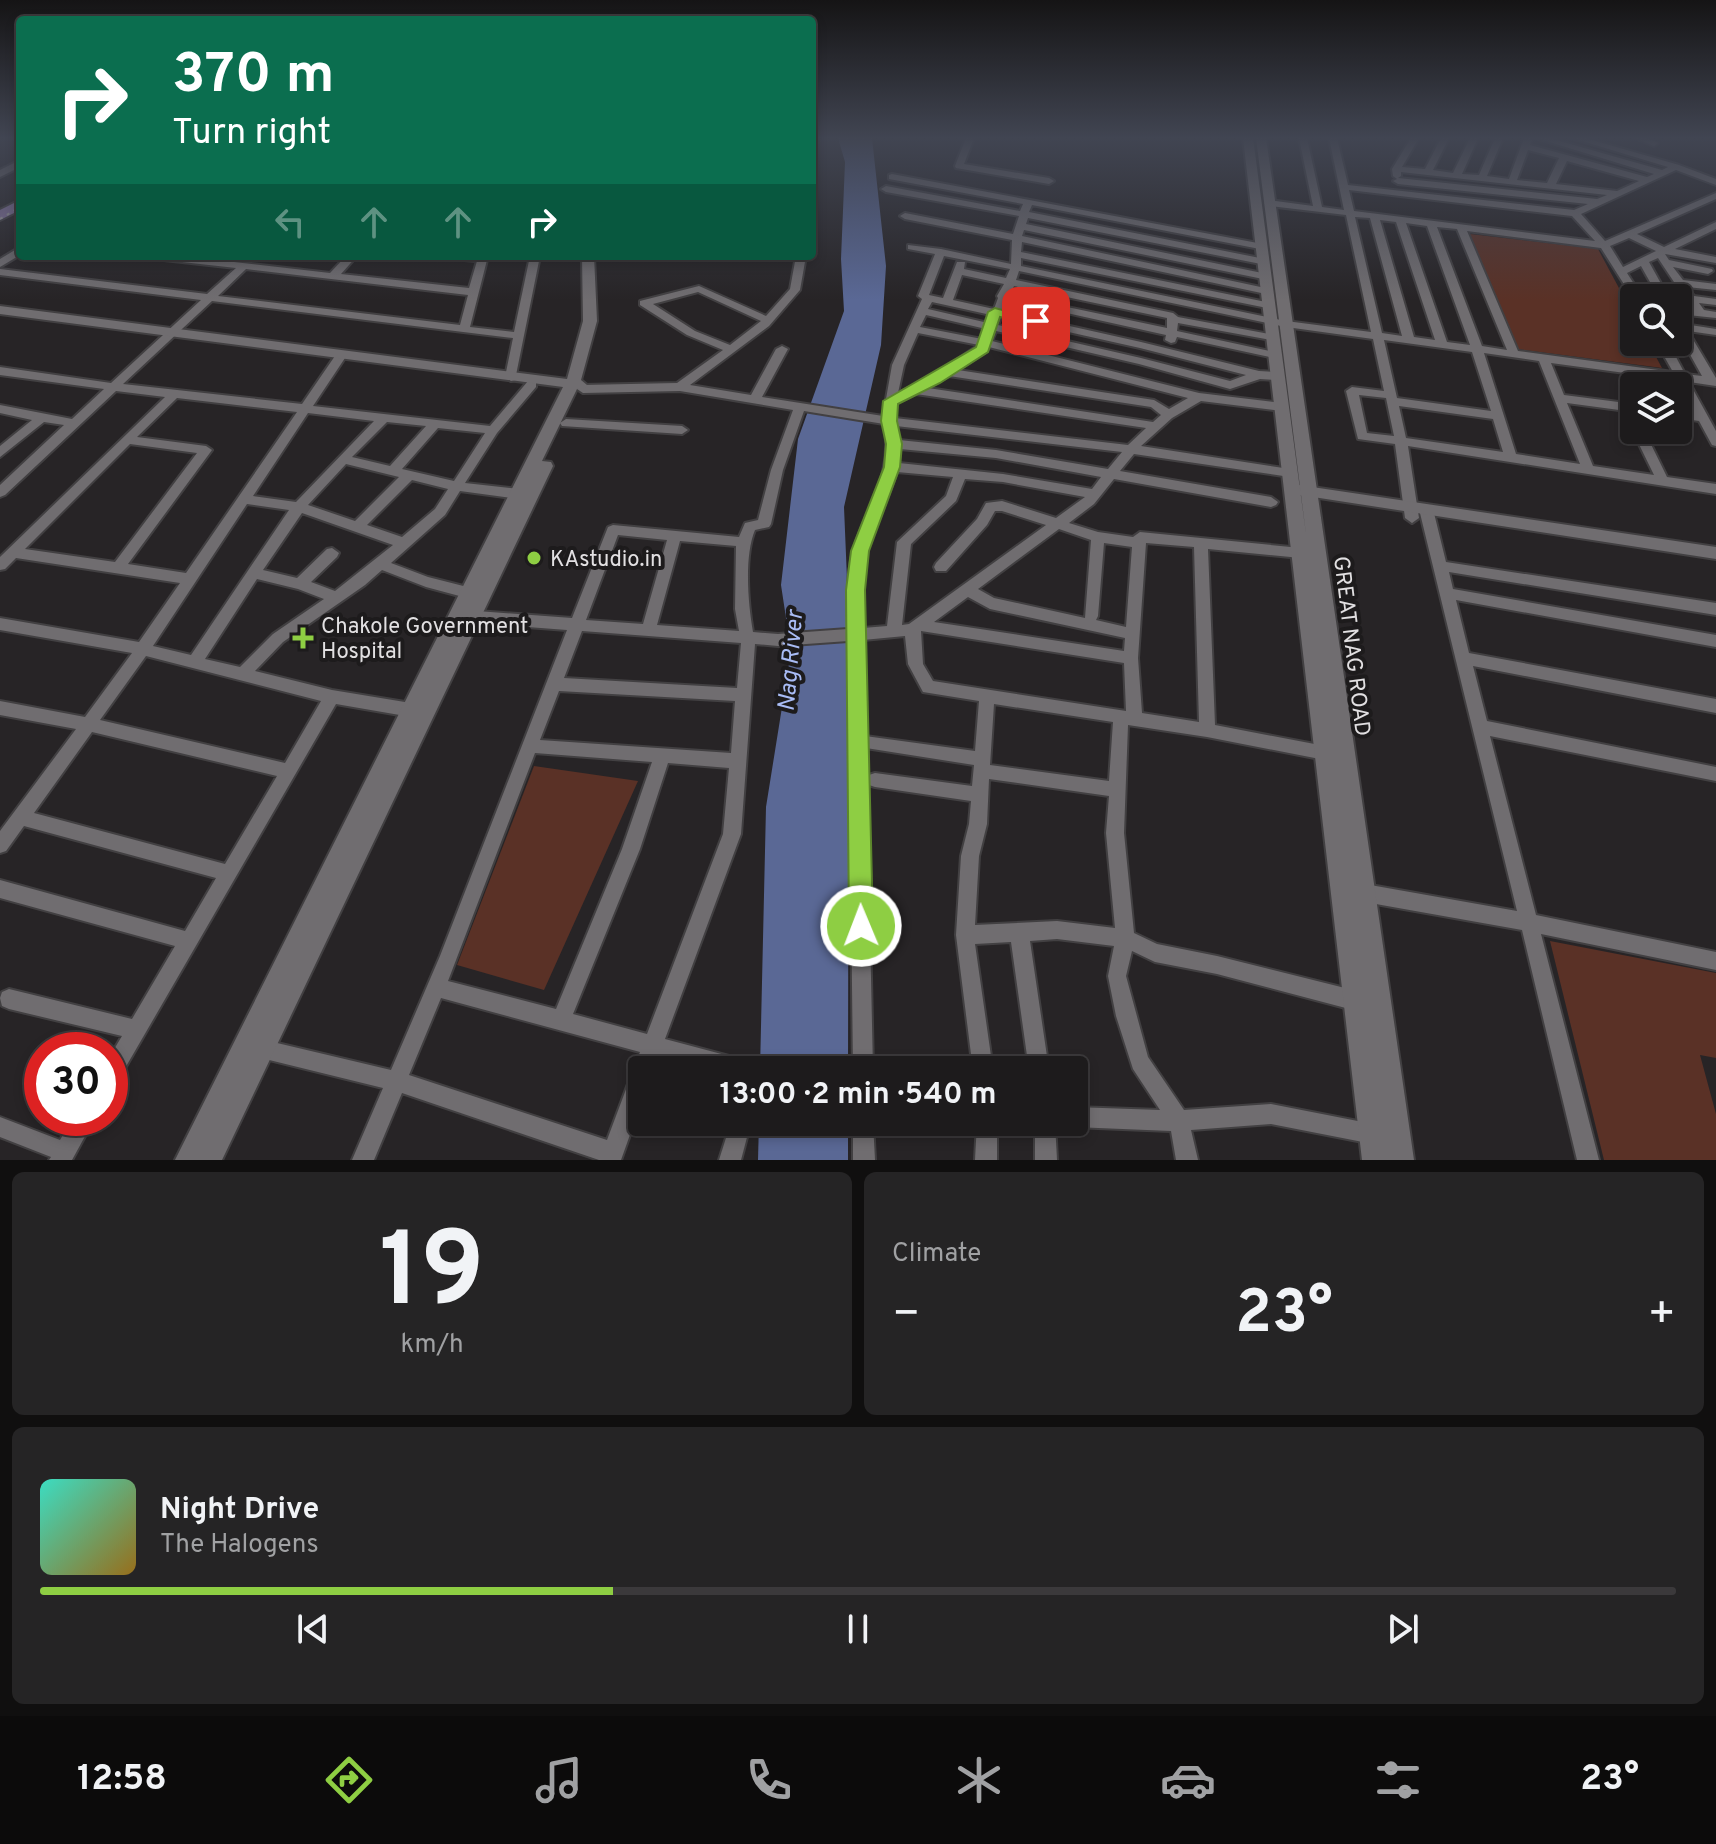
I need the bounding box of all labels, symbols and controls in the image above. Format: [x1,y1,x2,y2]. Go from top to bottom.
text: 370 m [172,42,335,112]
icon: right [40,48,144,152]
text: Turn right [172,111,331,157]
icon: left [268,200,312,244]
icon: ahead [352,200,396,244]
icon: ahead [436,200,480,244]
icon: right [520,200,564,244]
map controls [1620,284,1692,444]
button: search [1620,284,1692,356]
pin [1002,287,1070,355]
icon: arrive [1014,299,1058,343]
button: layers [1620,372,1692,444]
place label: KAstudio.in [550,547,662,574]
marker: KAstudio.in [525,549,543,567]
street label: GREAT NAG ROAD [1326,555,1375,738]
water label: Nag River [773,608,811,713]
place label: Chakole Government Hospital [321,614,528,666]
marker: Chakole Government Hospital [292,627,314,649]
position arrow [819,884,903,968]
speed limit sign: 30 [24,1032,128,1136]
text: 13:00 · 2 min · 540 m [720,1077,996,1114]
text: 19 [379,1211,485,1343]
text: Climate [892,1238,981,1271]
text: 23° [1235,1278,1333,1354]
text: − [892,1288,920,1344]
text: + [1648,1288,1676,1344]
text: km/h [400,1329,464,1362]
text: Night Drive [160,1492,319,1529]
text: The Halogens [160,1529,319,1562]
icon: previous [291,1607,335,1651]
icon: pause [836,1607,880,1651]
icon: next [1381,1607,1425,1651]
icon: directions [321,1752,377,1808]
icon: music [531,1752,587,1808]
icon: phone [741,1752,797,1808]
icon: climate [951,1752,1007,1808]
icon: car [1160,1752,1216,1808]
icon: filters [1370,1752,1426,1808]
text: 12:58 [77,1757,167,1803]
text: 23° [1580,1757,1639,1803]

